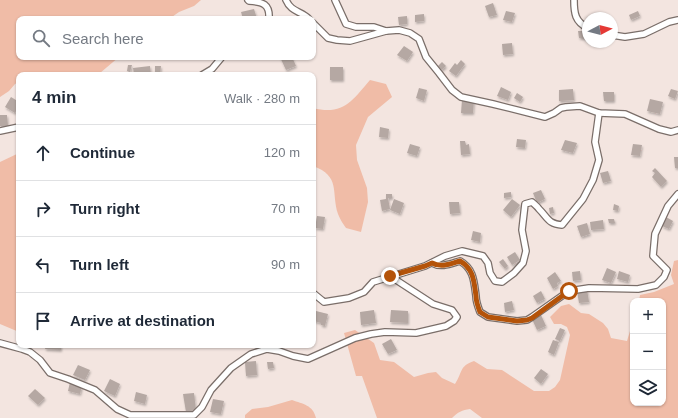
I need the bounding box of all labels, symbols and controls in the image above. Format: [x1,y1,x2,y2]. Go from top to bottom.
north arrow [582,12,618,48]
search box [16,16,316,60]
icon: search [30,27,52,49]
text: Search here [62,30,144,47]
text: 4 min [32,88,76,107]
text: Walk · 280 m [224,91,300,106]
icon: ahead [32,142,54,164]
text: Continue [70,144,135,161]
text: 120 m [264,145,300,160]
icon: right [32,198,54,220]
text: Turn right [70,200,140,217]
text: 70 m [271,201,300,216]
icon: left [32,254,54,276]
text: Turn left [70,256,129,273]
text: 90 m [271,257,300,272]
route end [381,267,399,285]
route start [560,282,578,300]
map controls [630,298,666,406]
button: + [630,298,666,334]
icon: arrive [32,310,54,332]
text: Arrive at destination [70,312,215,329]
button: − [630,334,666,370]
button: layers [630,370,666,406]

